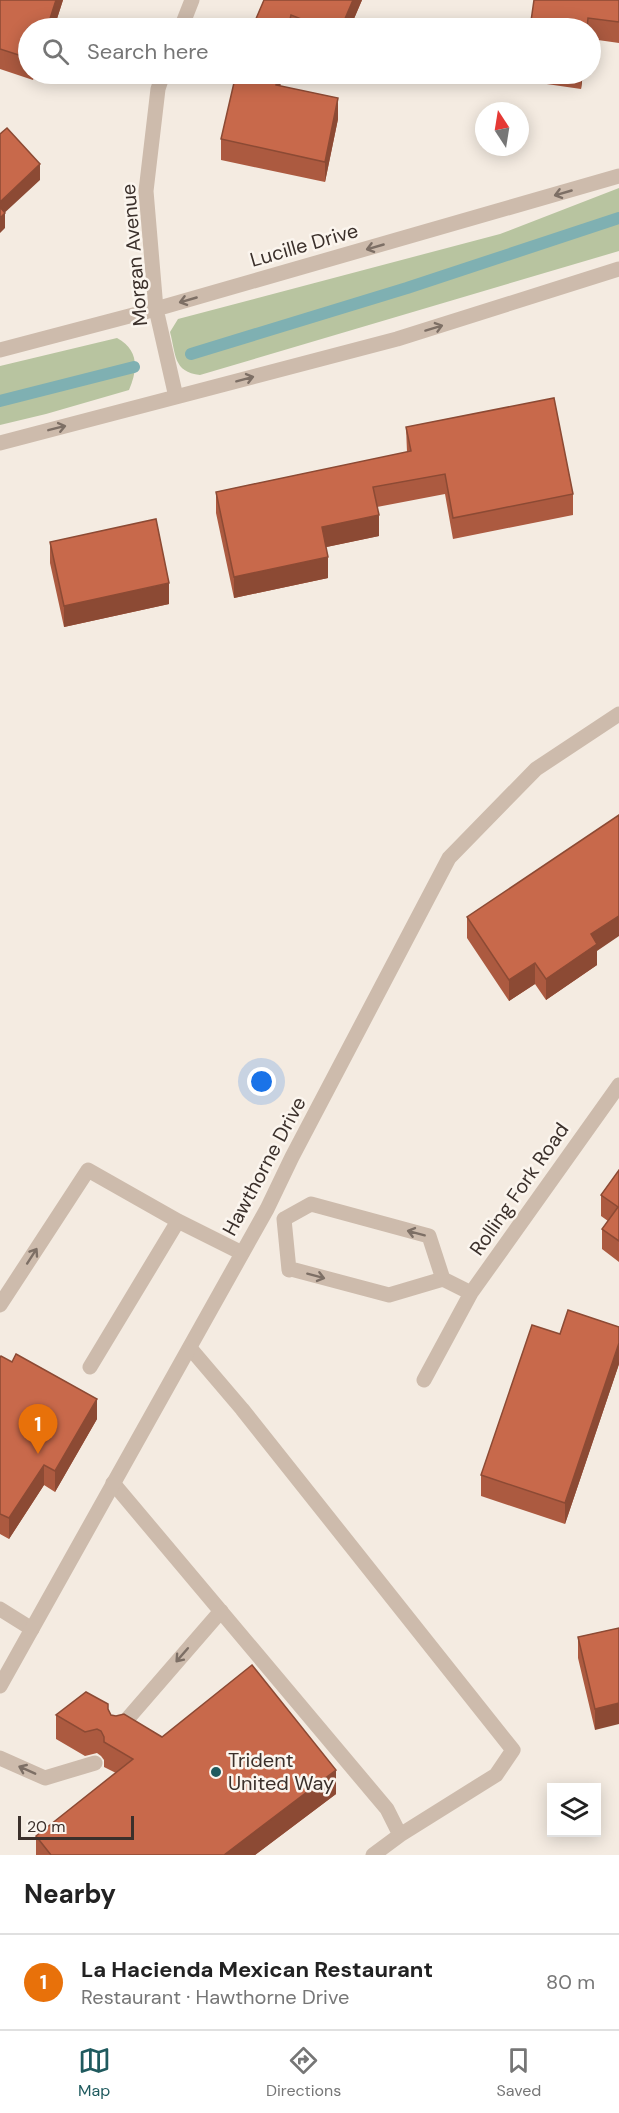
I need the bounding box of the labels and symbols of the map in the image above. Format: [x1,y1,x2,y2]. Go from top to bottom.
north arrow [475,102,529,156]
street label: Morgan Avenue [115,183,153,327]
one-way arrow [554,188,573,199]
street label: Lucille Drive [247,217,361,273]
one-way arrow [366,242,385,253]
one-way arrow [179,295,198,306]
one-way arrow [424,322,443,333]
one-way arrow [236,373,255,385]
one-way arrow [47,422,66,433]
your location [247,1067,276,1096]
street label: Hawthorne Drive [216,1092,312,1240]
street label: Rolling Fork Road [464,1118,574,1260]
one-way arrow [407,1226,426,1238]
one-way arrow [26,1248,38,1265]
one-way arrow [306,1270,325,1282]
pin: 1 [18,1404,57,1454]
one-way arrow [176,1647,189,1663]
place label: Trident United Way [228,1747,334,1796]
one-way arrow [19,1764,37,1776]
marker: Trident United Way [209,1765,223,1779]
scale bar [18,1813,134,1840]

